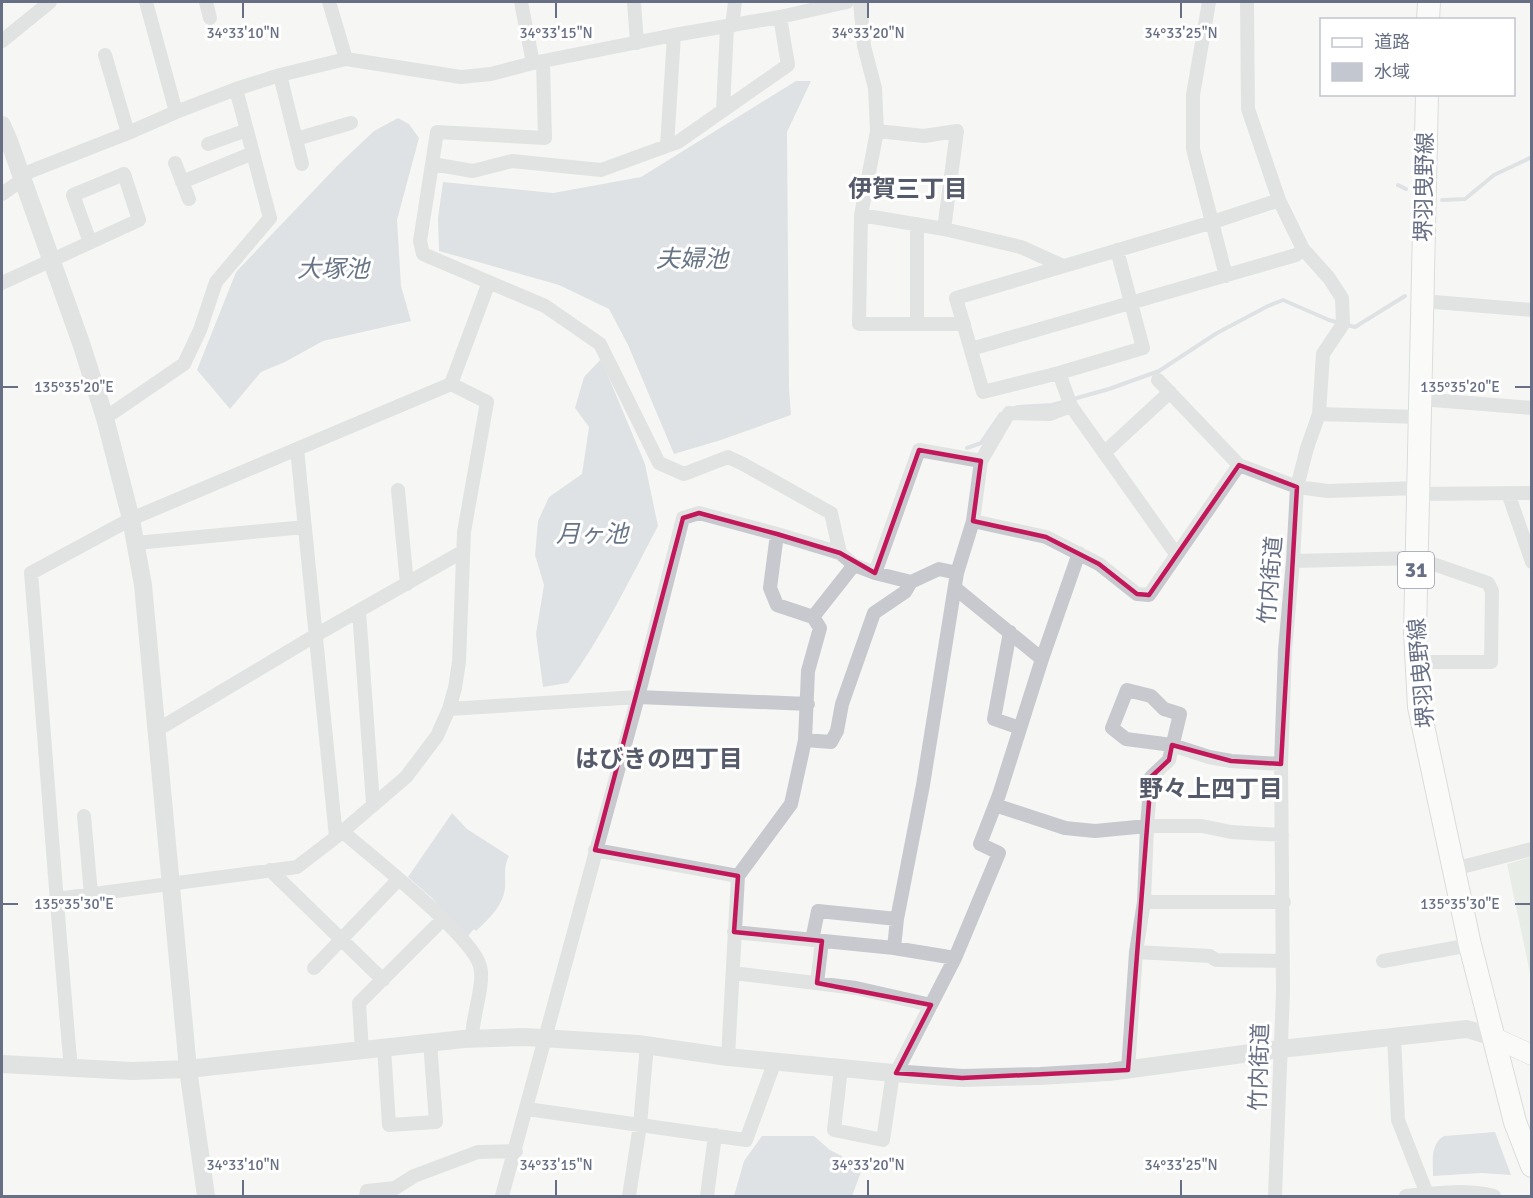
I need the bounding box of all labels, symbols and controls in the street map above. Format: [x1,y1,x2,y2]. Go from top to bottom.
legend [1320,18,1515,96]
text: 34°33'10"N [206,24,280,42]
text: 34°33'15"N [519,24,593,42]
text: 34°33'20"N [831,24,905,42]
text: 34°33'25"N [1144,24,1218,42]
text: 道路 [1374,31,1410,53]
text: 水域 [1374,61,1410,83]
street label: 堺羽曳野線 [1410,132,1438,242]
district label: 伊賀三丁目 [848,174,968,204]
water label: 夫婦池 [656,244,730,274]
water label: 大塚池 [297,254,371,284]
text: 135°35'20"E [34,378,114,396]
text: 135°35'20"E [1420,378,1500,396]
water label: 月ヶ池 [556,519,630,549]
street label: 竹内街道 [1253,535,1287,625]
road number: 31 [1398,552,1434,588]
street label: 堺羽曳野線 [1403,617,1439,729]
district label: はびきの四丁目 [575,744,743,774]
district label: 野々上四丁目 [1139,774,1283,804]
text: 135°35'30"E [34,895,114,913]
text: 135°35'30"E [1420,895,1500,913]
street label: 竹内街道 [1244,1023,1274,1111]
text: 34°33'10"N [206,1156,280,1174]
text: 34°33'15"N [519,1156,593,1174]
text: 34°33'20"N [831,1156,905,1174]
text: 34°33'25"N [1144,1156,1218,1174]

